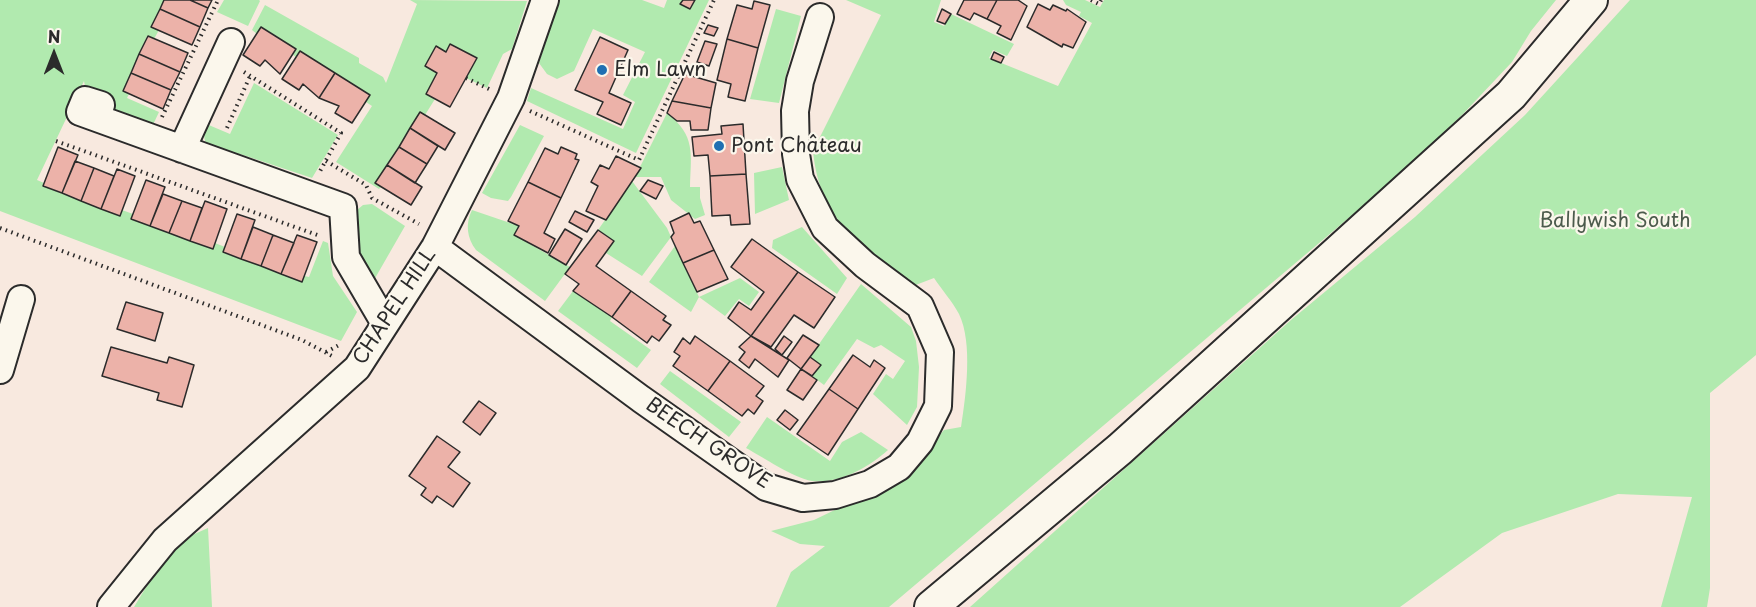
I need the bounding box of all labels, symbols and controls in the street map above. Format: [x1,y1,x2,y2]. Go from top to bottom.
north arrow [24,24,84,84]
text: N [48,24,60,48]
place label: Elm Lawn [614,58,706,82]
marker: Elm Lawn [595,63,609,77]
place label: Pont Château [731,134,862,158]
marker: Pont Château [712,139,726,153]
park label: Ballywish South [1539,209,1691,233]
street label: CHAPEL HILL [349,244,441,370]
street label: BEECH GROVE [641,393,775,495]

